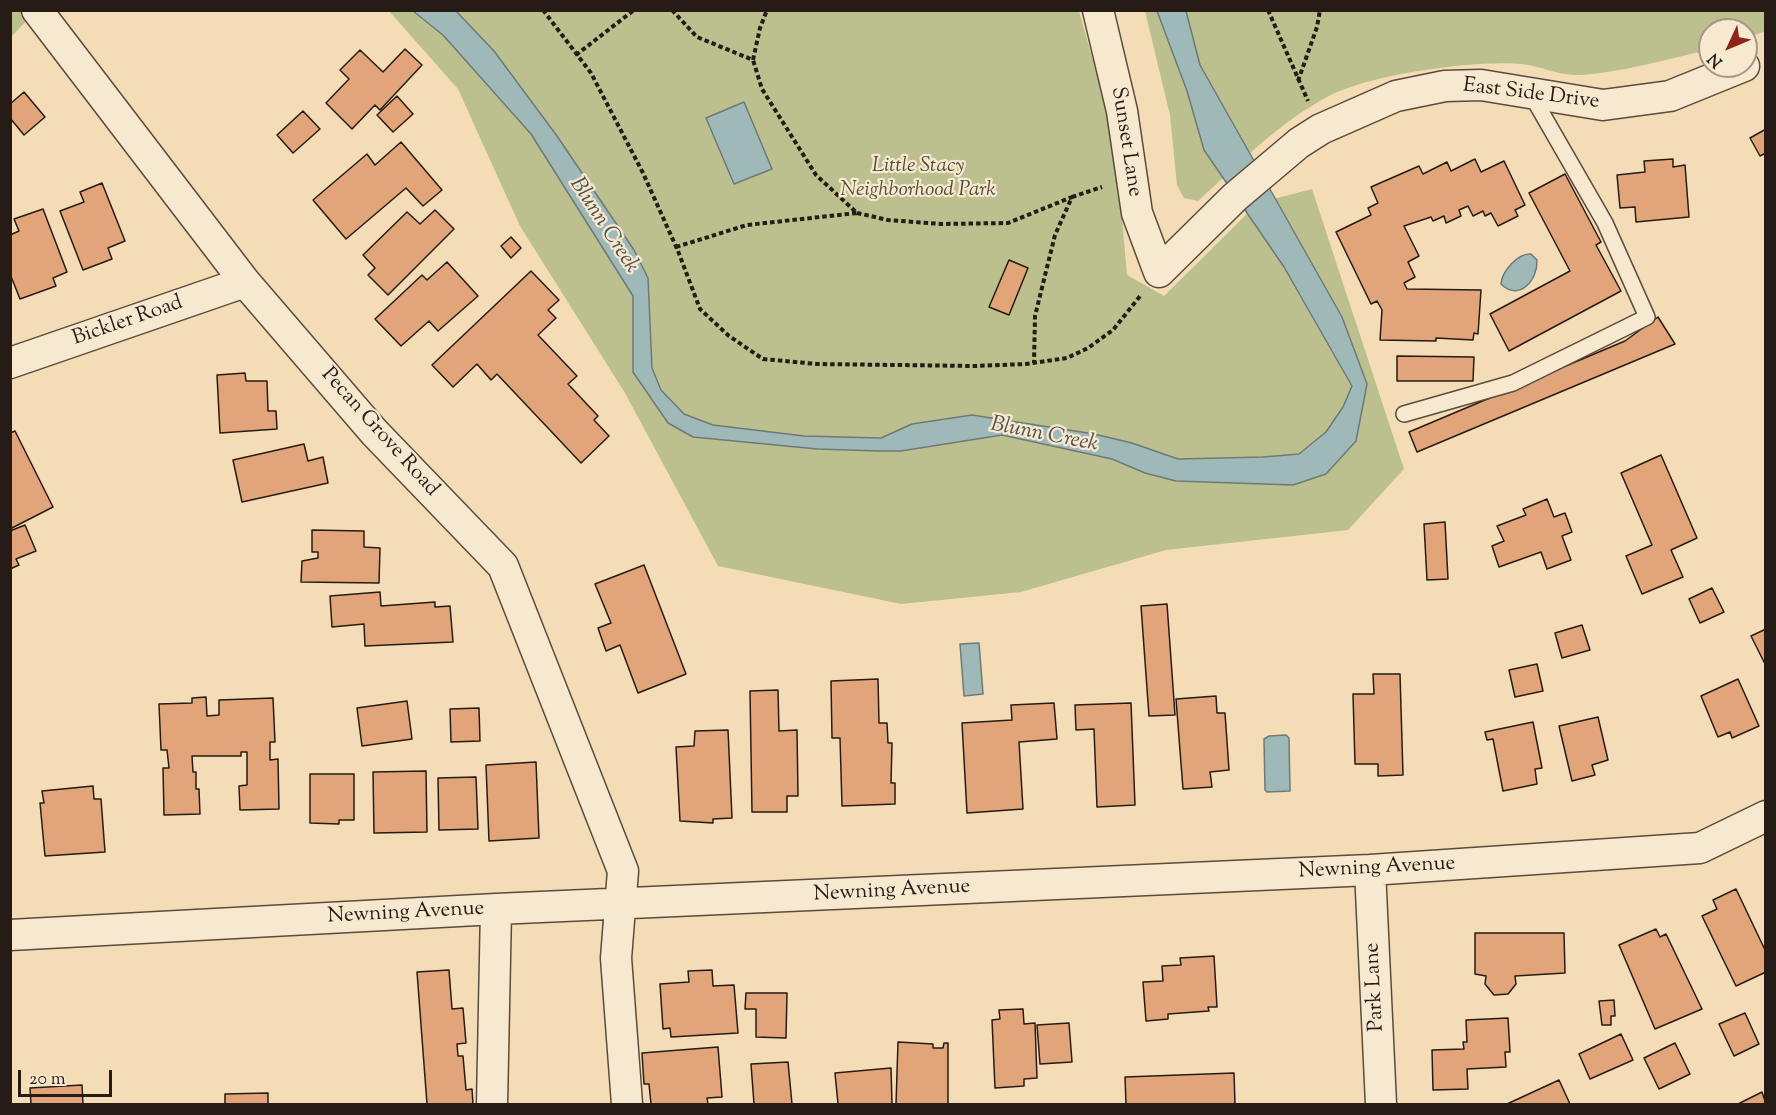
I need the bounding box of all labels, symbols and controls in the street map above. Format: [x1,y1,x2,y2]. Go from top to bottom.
north arrow [1698,18,1758,78]
text: N [1703,47,1729,72]
street label: East Side Drive [1461,74,1601,116]
street label: Sunset Lane [1104,85,1146,199]
park label: Little Stacy Neighborhood Park [840,154,996,204]
water label: Blunn Creek [562,173,644,279]
street label: Bickler Road [70,291,186,353]
street label: Pecan Grove Road [315,363,443,503]
water label: Blunn Creek [988,413,1100,459]
street label: Newning Avenue [1298,852,1456,886]
street label: Newning Avenue [813,875,971,909]
street label: Newning Avenue [327,897,485,931]
street label: Park Lane [1361,942,1391,1032]
scale bar [21,1058,116,1096]
text: 20 m [29,1067,66,1093]

